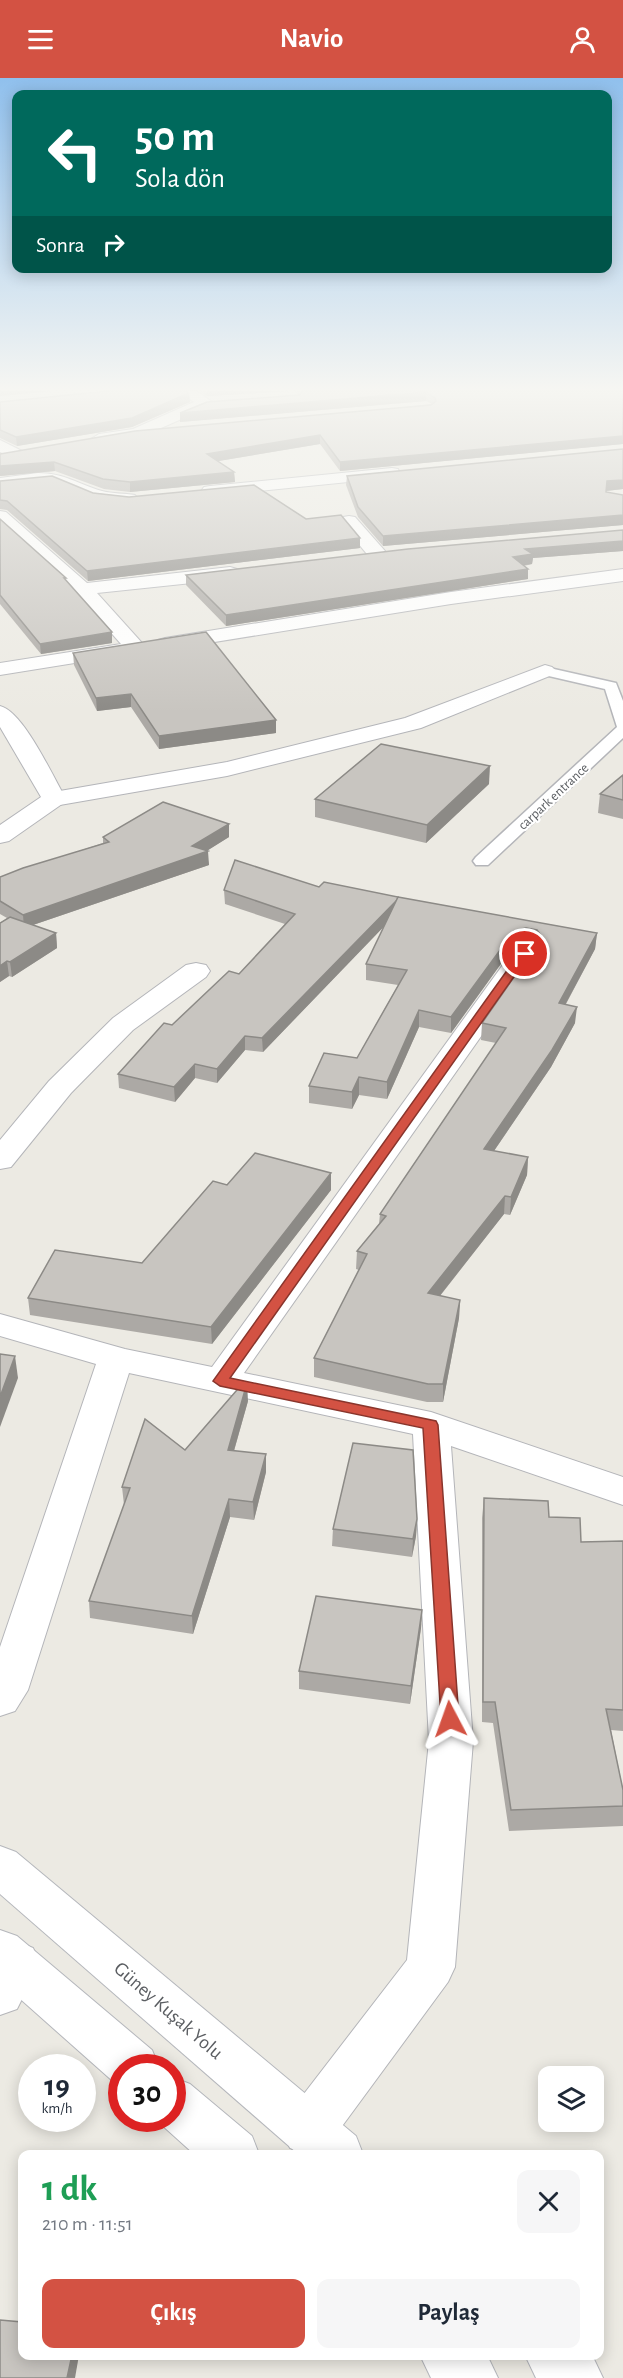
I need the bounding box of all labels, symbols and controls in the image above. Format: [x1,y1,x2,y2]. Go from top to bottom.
icon: menu [24,23,57,56]
icon: person [566,23,599,56]
text: Navio [280,25,343,52]
icon: left [36,114,114,192]
text: 50 m [135,116,215,158]
text: Sola dön [135,165,225,192]
icon: right [97,228,130,261]
text: Sonra [36,234,85,256]
street label: carpark entrance [516,761,592,833]
pin [499,928,550,979]
icon: arrive [508,937,541,970]
position arrow [418,1687,482,1751]
street label: Güney Kuşak Yolu [110,1958,227,2063]
speed limit sign: 30 [108,2054,186,2132]
map controls [538,2066,604,2132]
button: layers [538,2066,604,2132]
text: 19 [44,2071,70,2101]
text: km/h [42,2101,72,2116]
button: close [517,2170,580,2233]
text: 1 dk [42,2171,97,2207]
text: 210 m · 11:51 [42,2214,133,2234]
button: Çıkış [42,2279,305,2348]
button: Paylaş [317,2279,580,2348]

